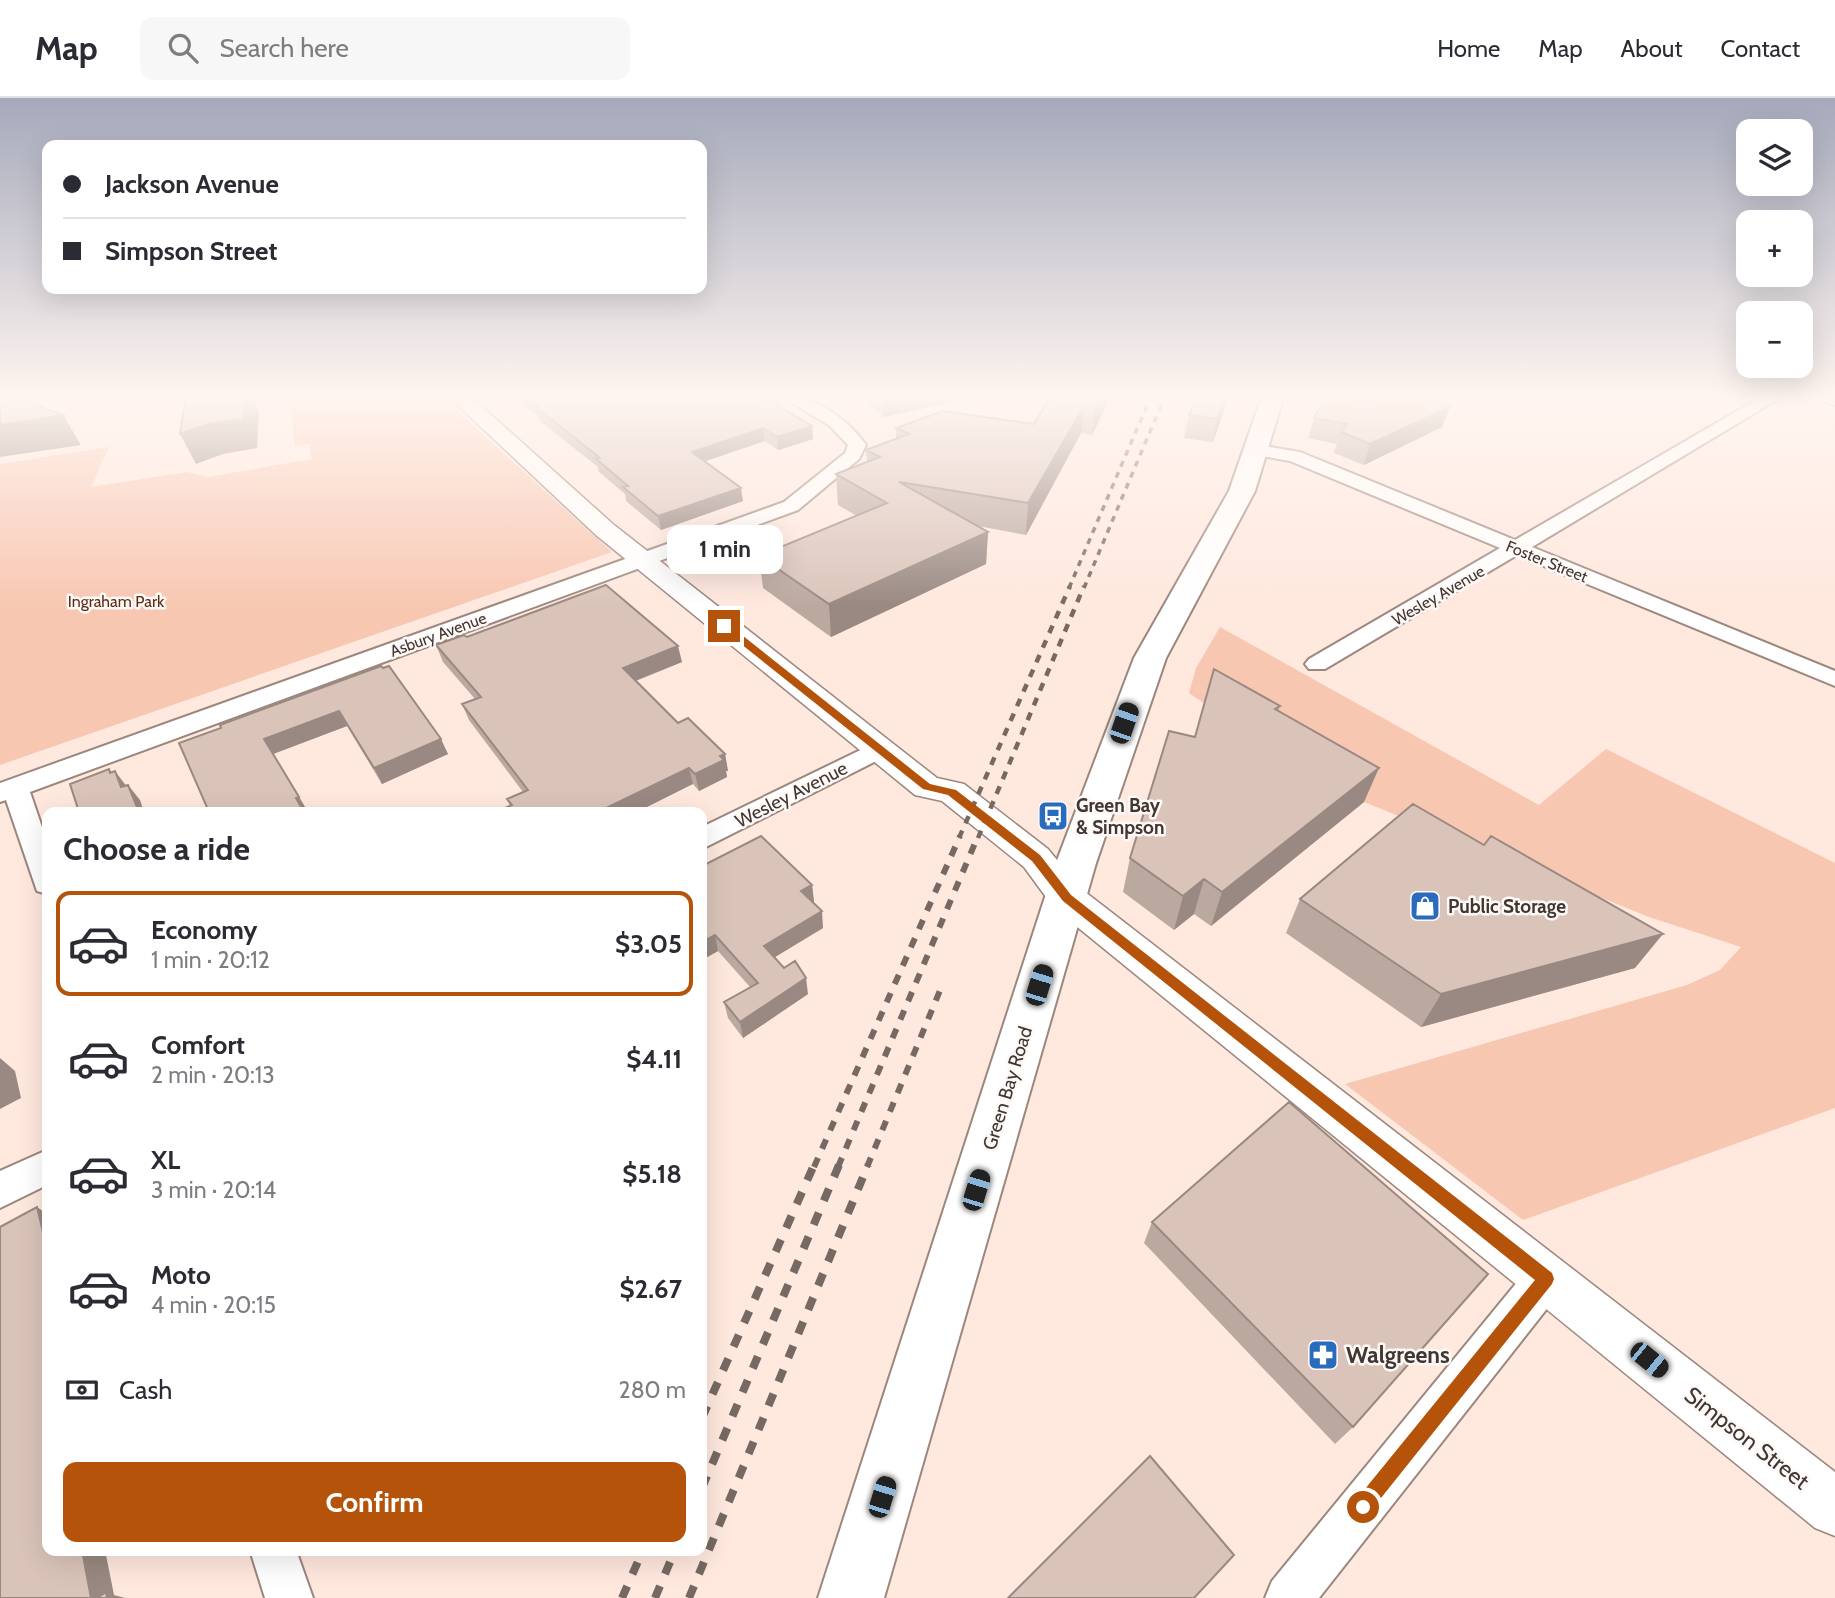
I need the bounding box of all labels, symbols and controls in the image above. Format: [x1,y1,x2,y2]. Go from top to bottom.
search box [140,17,630,80]
text: Map [35,28,98,68]
icon: search [164,29,202,67]
text: Search here [220,32,349,64]
text: Home [1437,34,1500,63]
text: Map [1538,34,1583,63]
text: About [1621,34,1683,63]
text: Contact [1721,34,1800,63]
map controls [1736,119,1813,378]
button: layers [1736,119,1813,196]
text: Jackson Avenue [105,168,279,200]
button: + [1736,210,1813,287]
text: Simpson Street [105,235,277,267]
button: − [1736,301,1813,378]
callout: 1 min [666,524,782,574]
text: 1 min [699,535,751,563]
street label: Foster Street [1503,536,1591,587]
street label: Wesley Avenue [1389,561,1488,630]
park label: Ingraham Park [68,592,165,611]
street label: Asbury Avenue [387,608,489,661]
route end [708,610,740,642]
car [1108,700,1141,746]
street label: Wesley Avenue [731,756,851,833]
place label: Green Bay & Simpson [1076,794,1164,839]
bus stop icon: Green Bay & Simpson [1036,799,1070,833]
text: Choose a ride [63,829,250,868]
shop icon: Public Storage [1408,889,1442,923]
place label: Public Storage [1448,895,1566,918]
icon: car [67,912,130,975]
text: Economy [151,914,257,946]
text: $3.05 [615,928,682,960]
text: 1 min · 20:12 [151,946,270,974]
car [1023,962,1056,1008]
street label: Green Bay Road [978,1024,1037,1153]
icon: car [67,1027,130,1090]
text: Comfort [151,1029,245,1061]
text: $4.11 [626,1043,682,1075]
text: 2 min · 20:13 [151,1061,275,1089]
icon: car [67,1142,130,1205]
text: XL [151,1144,180,1176]
text: $5.18 [622,1158,682,1190]
car [960,1167,993,1213]
text: 3 min · 20:14 [151,1176,276,1204]
icon: car [67,1257,130,1320]
text: Moto [151,1259,211,1291]
text: $2.67 [620,1273,682,1305]
text: 4 min · 20:15 [151,1291,276,1319]
pharmacy icon: Walgreens [1306,1338,1340,1372]
car [1627,1339,1672,1381]
place label: Walgreens [1346,1341,1450,1369]
icon: cash [63,1371,101,1409]
text: Cash [119,1374,172,1406]
text: 280 m [619,1376,686,1404]
street label: Simpson Street [1679,1381,1815,1496]
button: Confirm [63,1462,686,1542]
car [866,1474,899,1520]
route start [1347,1491,1379,1523]

